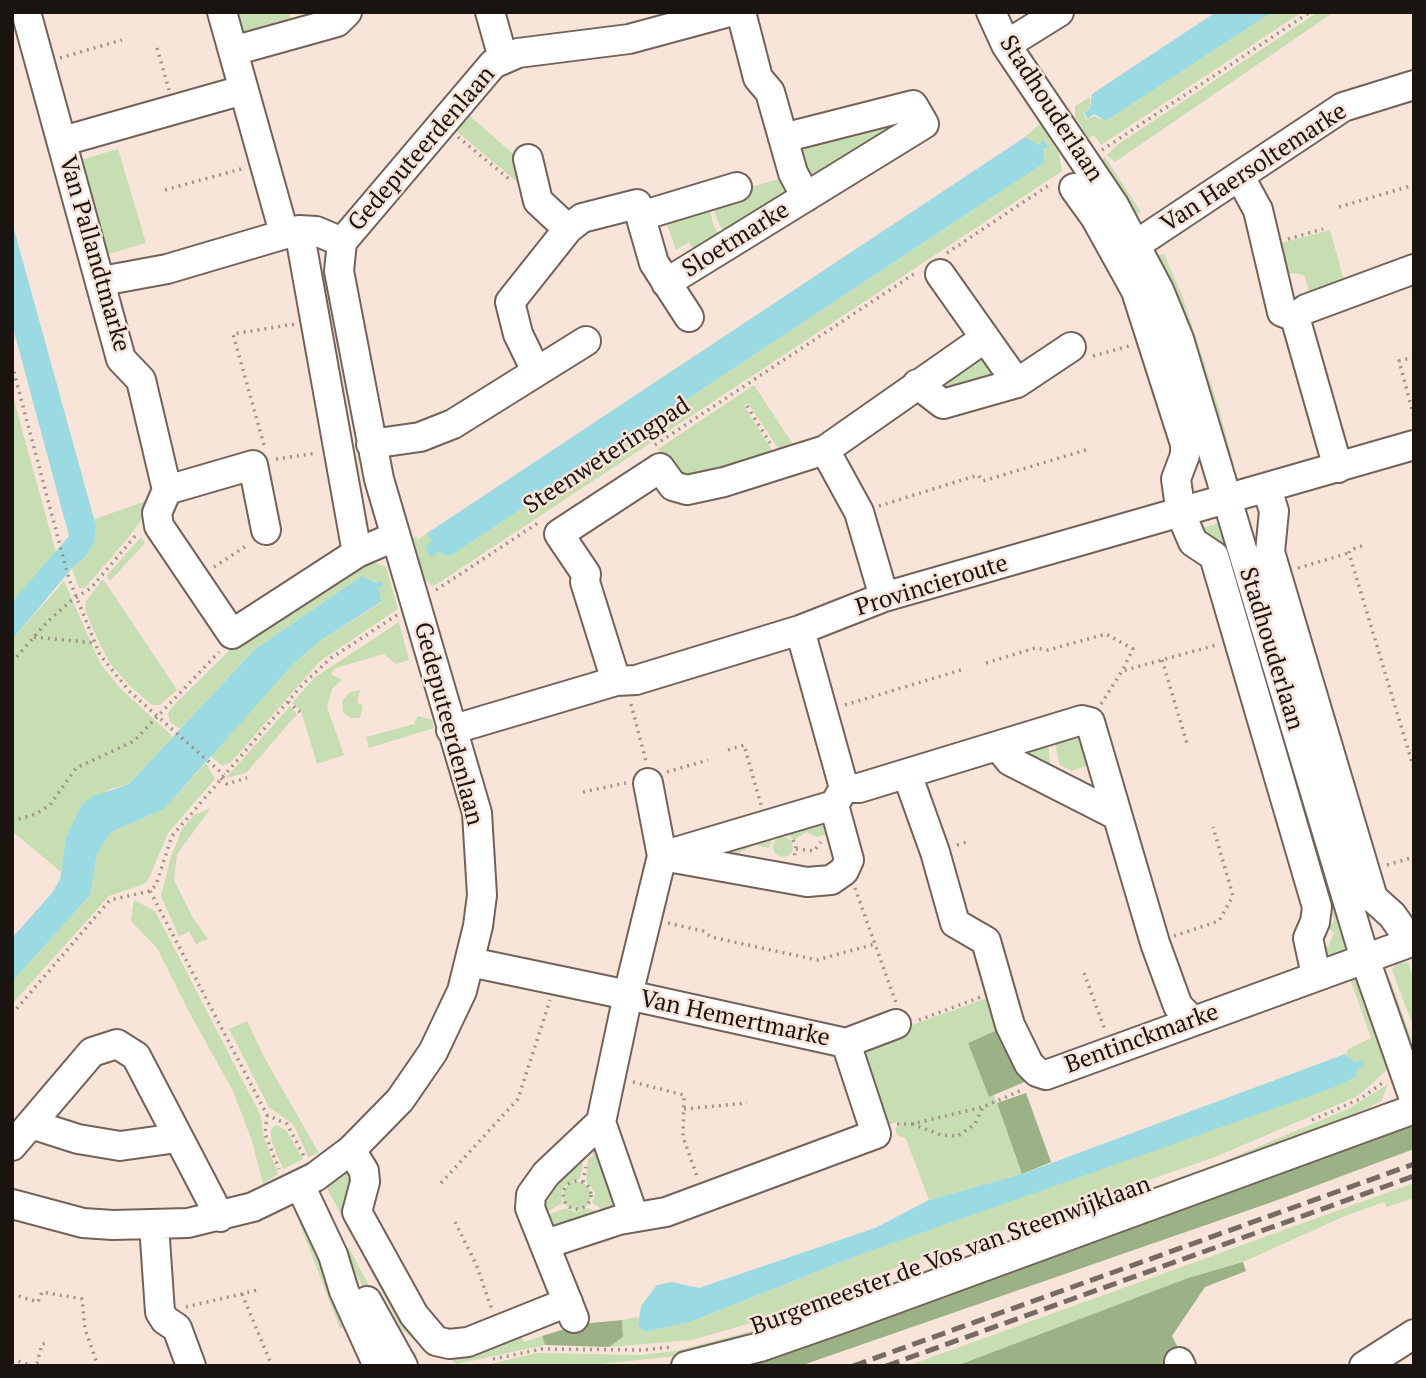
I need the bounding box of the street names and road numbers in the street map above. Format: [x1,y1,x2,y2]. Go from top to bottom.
street label: Stadhouderlaan [993,30,1109,188]
street label: Gedeputeerdenlaan [343,61,501,237]
street label: Van Haersoltemarke [1156,97,1352,239]
street label: Van Pallandtmarke [52,153,136,355]
street label: Sloetmarke [677,196,795,284]
street label: Steenweteringpad [518,391,696,521]
street label: Provincieroute [852,549,1012,623]
street label: Stadhouderlaan [1233,564,1309,734]
street label: Gedeputeerdenlaan [407,619,489,829]
street label: Van Hemertmarke [637,985,833,1053]
street label: Bentinckmarke [1061,998,1223,1080]
street label: Burgemeester de Vos van Steenwijklaan [747,1170,1155,1342]

